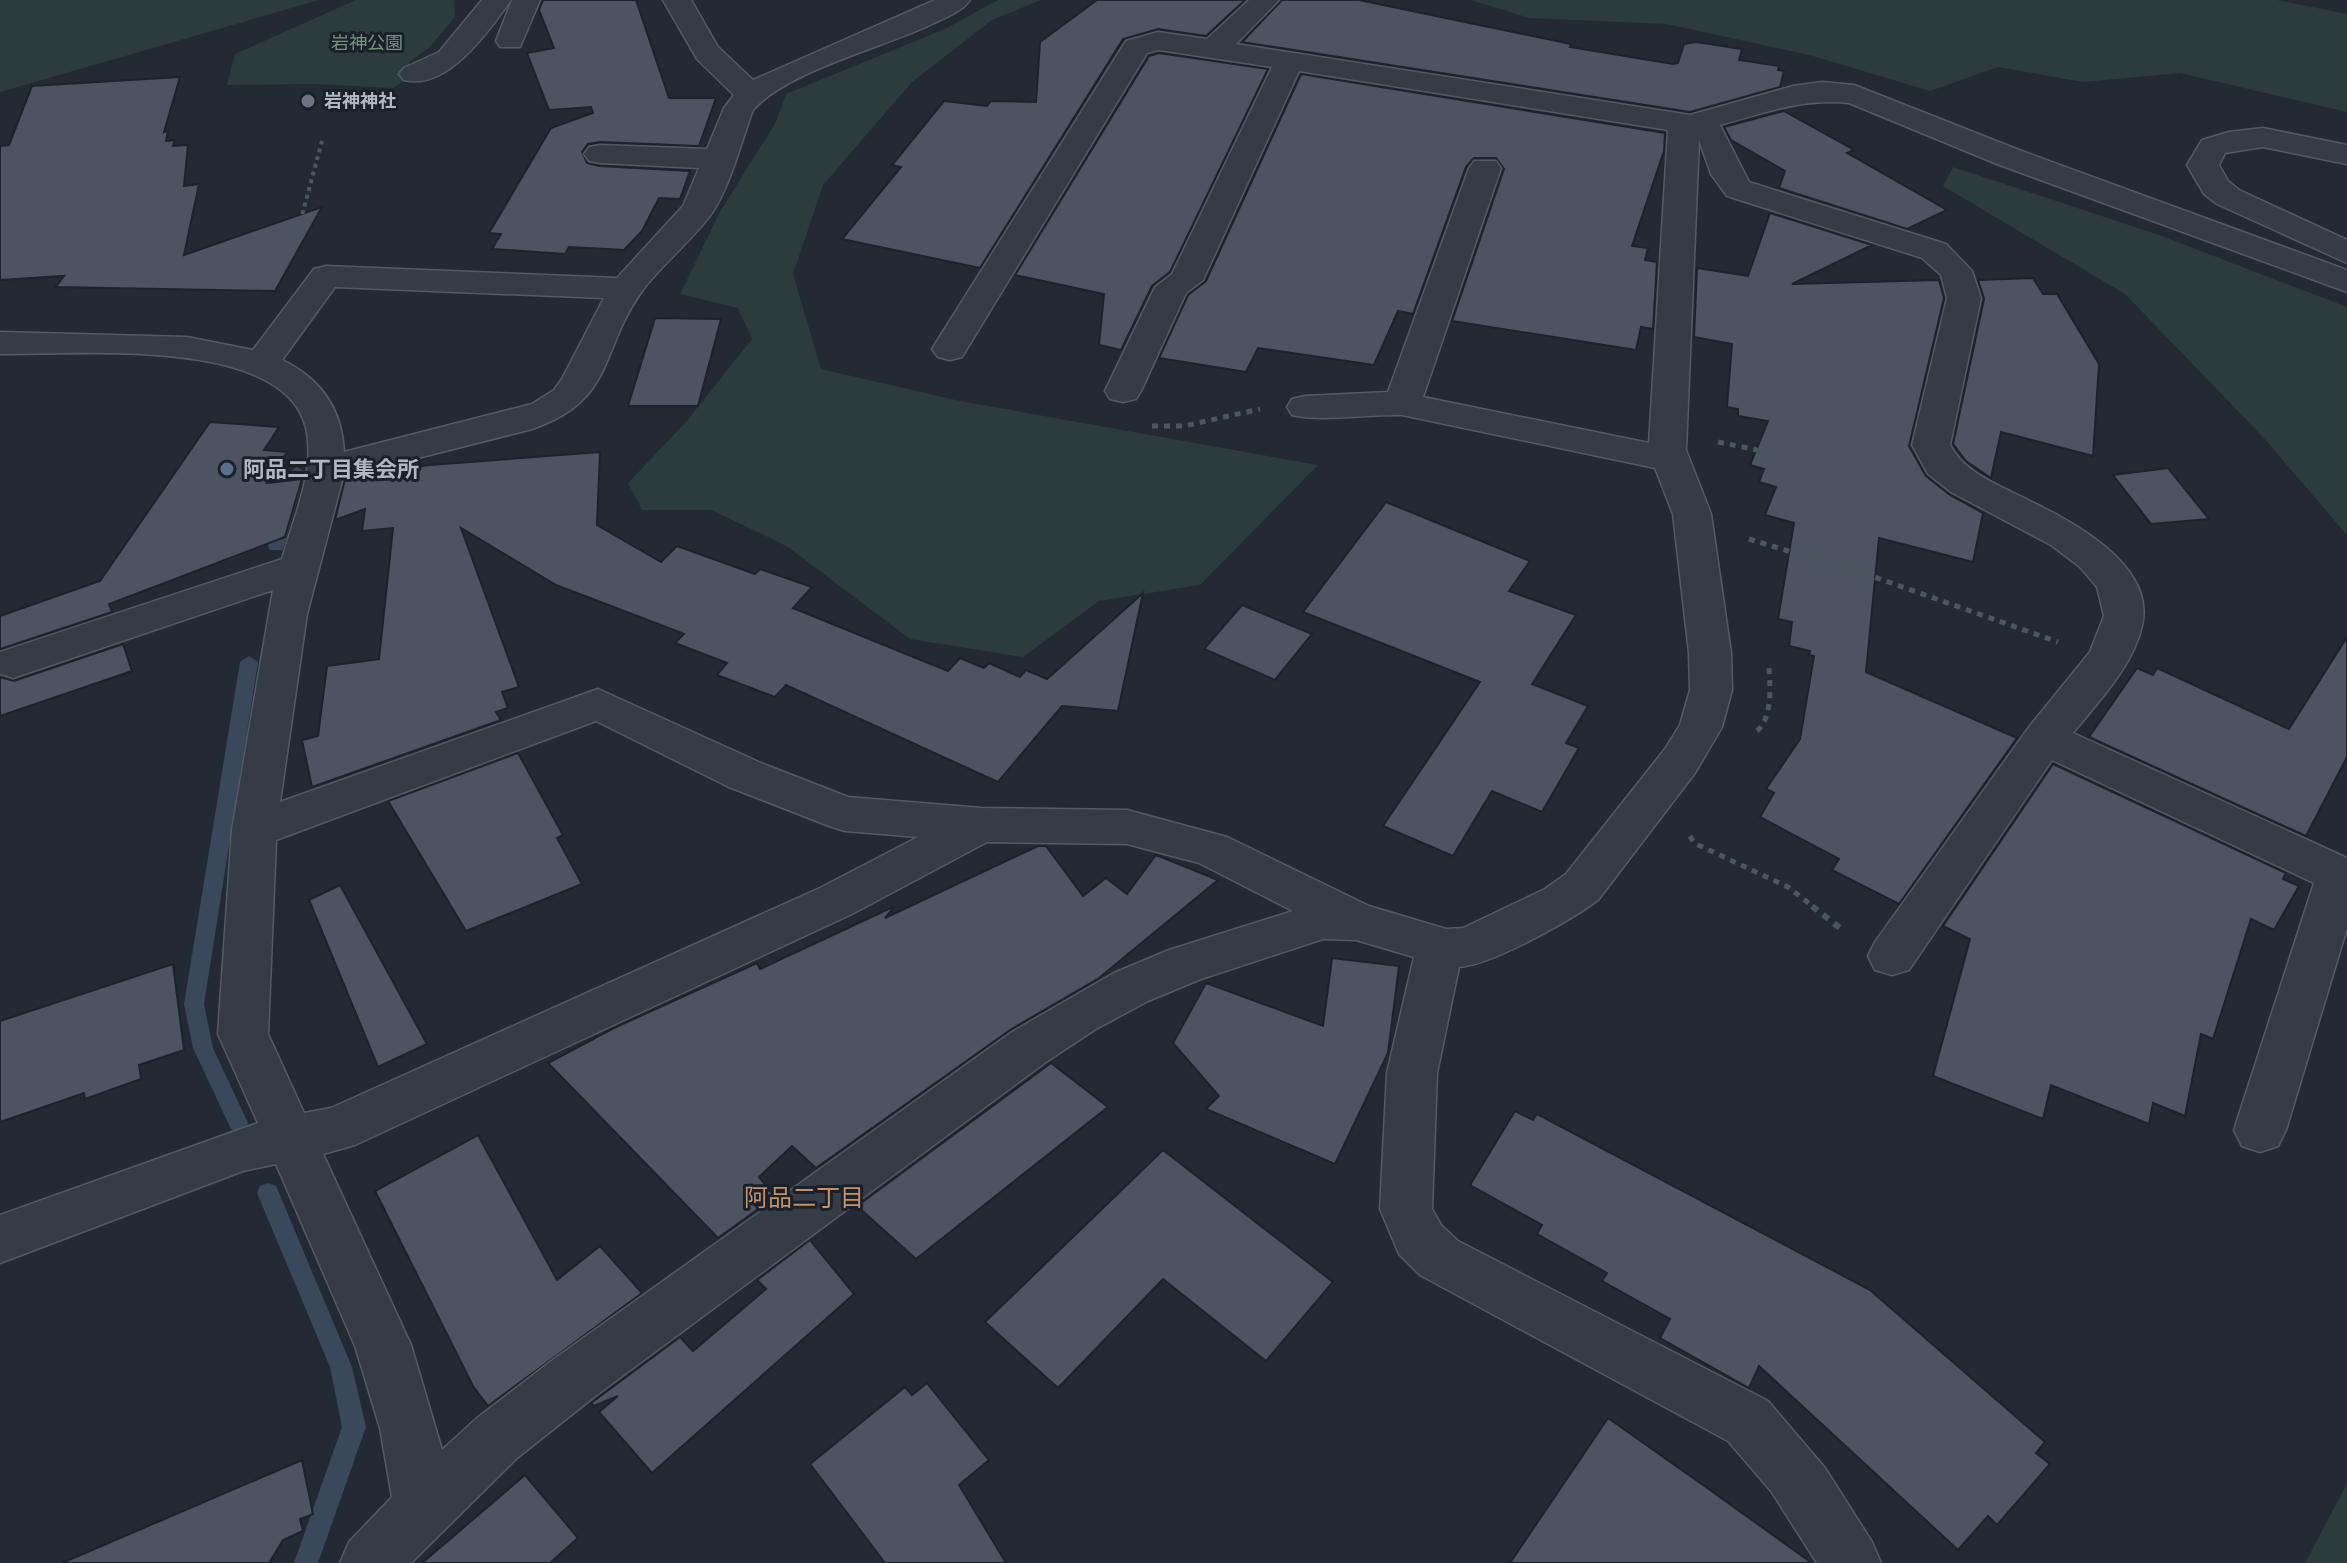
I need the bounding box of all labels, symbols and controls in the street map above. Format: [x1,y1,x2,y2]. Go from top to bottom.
park label: 岩神公園 [331,30,403,54]
place label: 岩神神社 [324,88,396,112]
marker: 岩神神社 [299,92,317,110]
place label: 阿品二丁目集会所 [243,453,419,483]
marker: 阿品二丁目集会所 [218,460,236,478]
district label: 阿品二丁目 [744,1180,864,1213]

